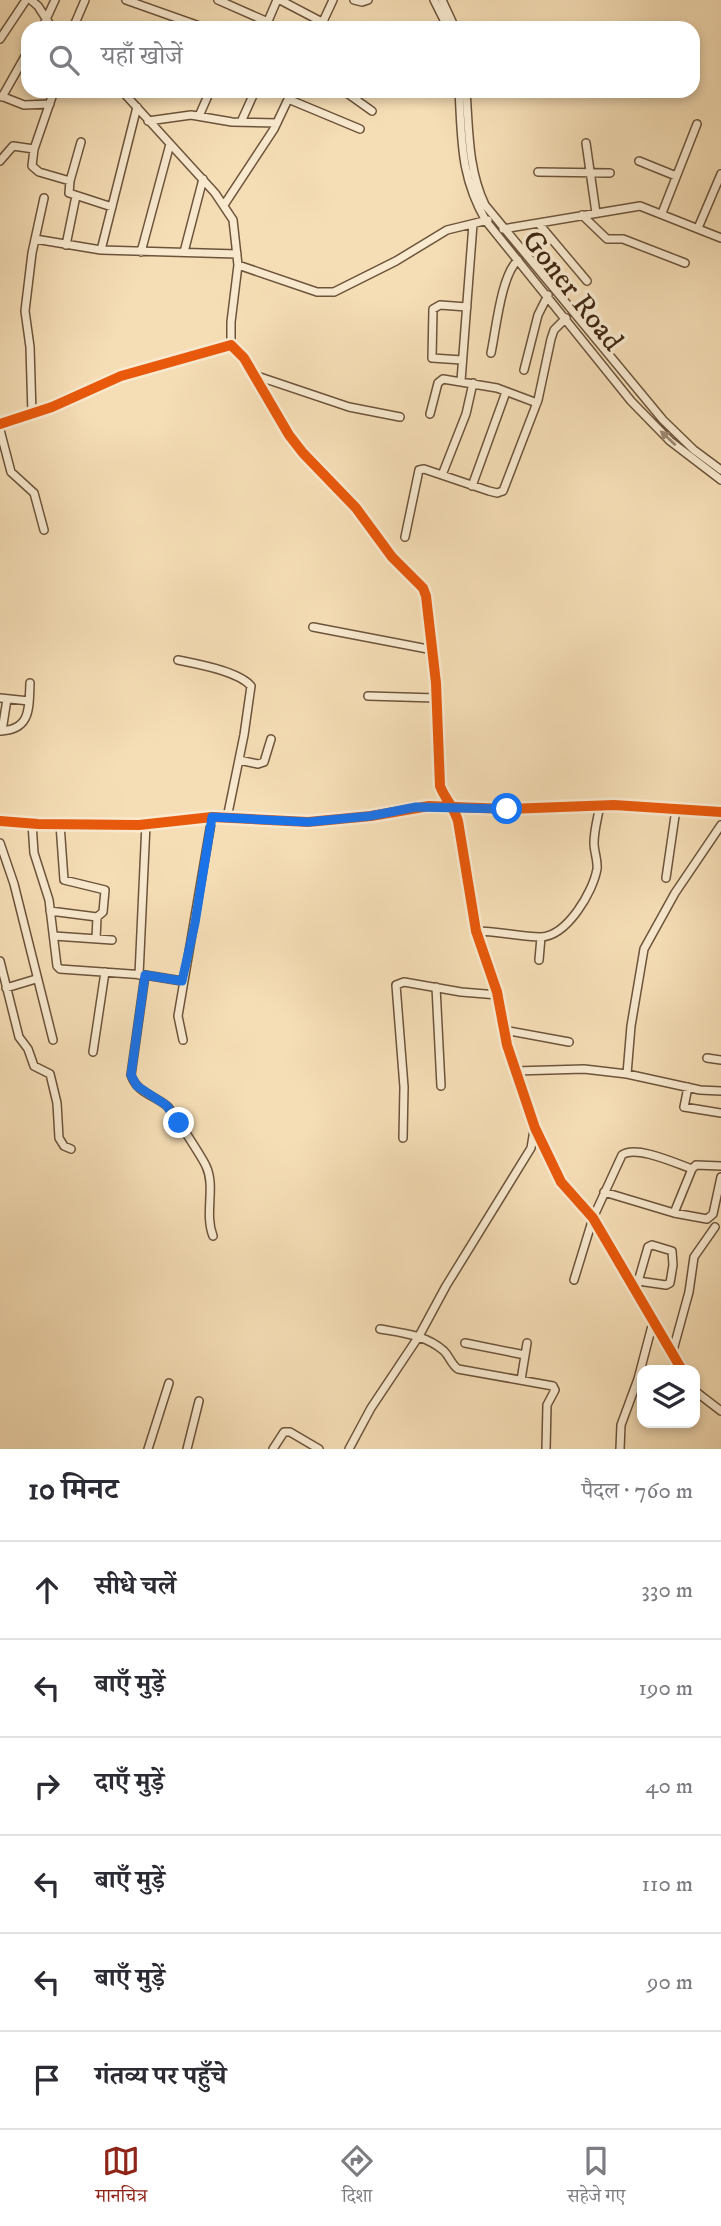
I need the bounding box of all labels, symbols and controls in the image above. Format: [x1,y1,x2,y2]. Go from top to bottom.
search box [21,21,700,98]
text: यहाँ खोजें [101,40,183,73]
icon: search [45,41,83,79]
street label: Goner Road [513,223,631,359]
one-way arrow [660,430,677,446]
route start [491,793,522,824]
route end [163,1107,194,1138]
map controls [637,1365,700,1428]
button: layers [637,1365,700,1428]
text: 10 मिनट [28,1472,118,1509]
text: पैदल · 760 m [581,1477,693,1506]
text: सीधे चलें [95,1570,176,1603]
icon: ahead [28,1571,66,1609]
text: 330 m [641,1576,693,1605]
text: बाएँ मुड़ें [95,1668,165,1701]
icon: left [28,1669,66,1707]
text: 190 m [639,1674,693,1703]
text: दाएँ मुड़ें [95,1766,164,1799]
icon: right [28,1767,66,1805]
text: 40 m [645,1772,693,1801]
text: बाएँ मुड़ें [95,1864,165,1897]
icon: left [28,1865,66,1903]
text: 110 m [642,1870,693,1899]
text: बाएँ मुड़ें [95,1962,165,1995]
icon: left [28,1963,66,2001]
text: 90 m [647,1968,693,1997]
text: गंतव्य पर पहुँचे [95,2060,226,2093]
icon: arrive [28,2061,66,2099]
tab: मानचित्र [96,2142,147,2214]
tab: दिशा [338,2142,376,2214]
tab: सहेजे गए [567,2142,625,2214]

